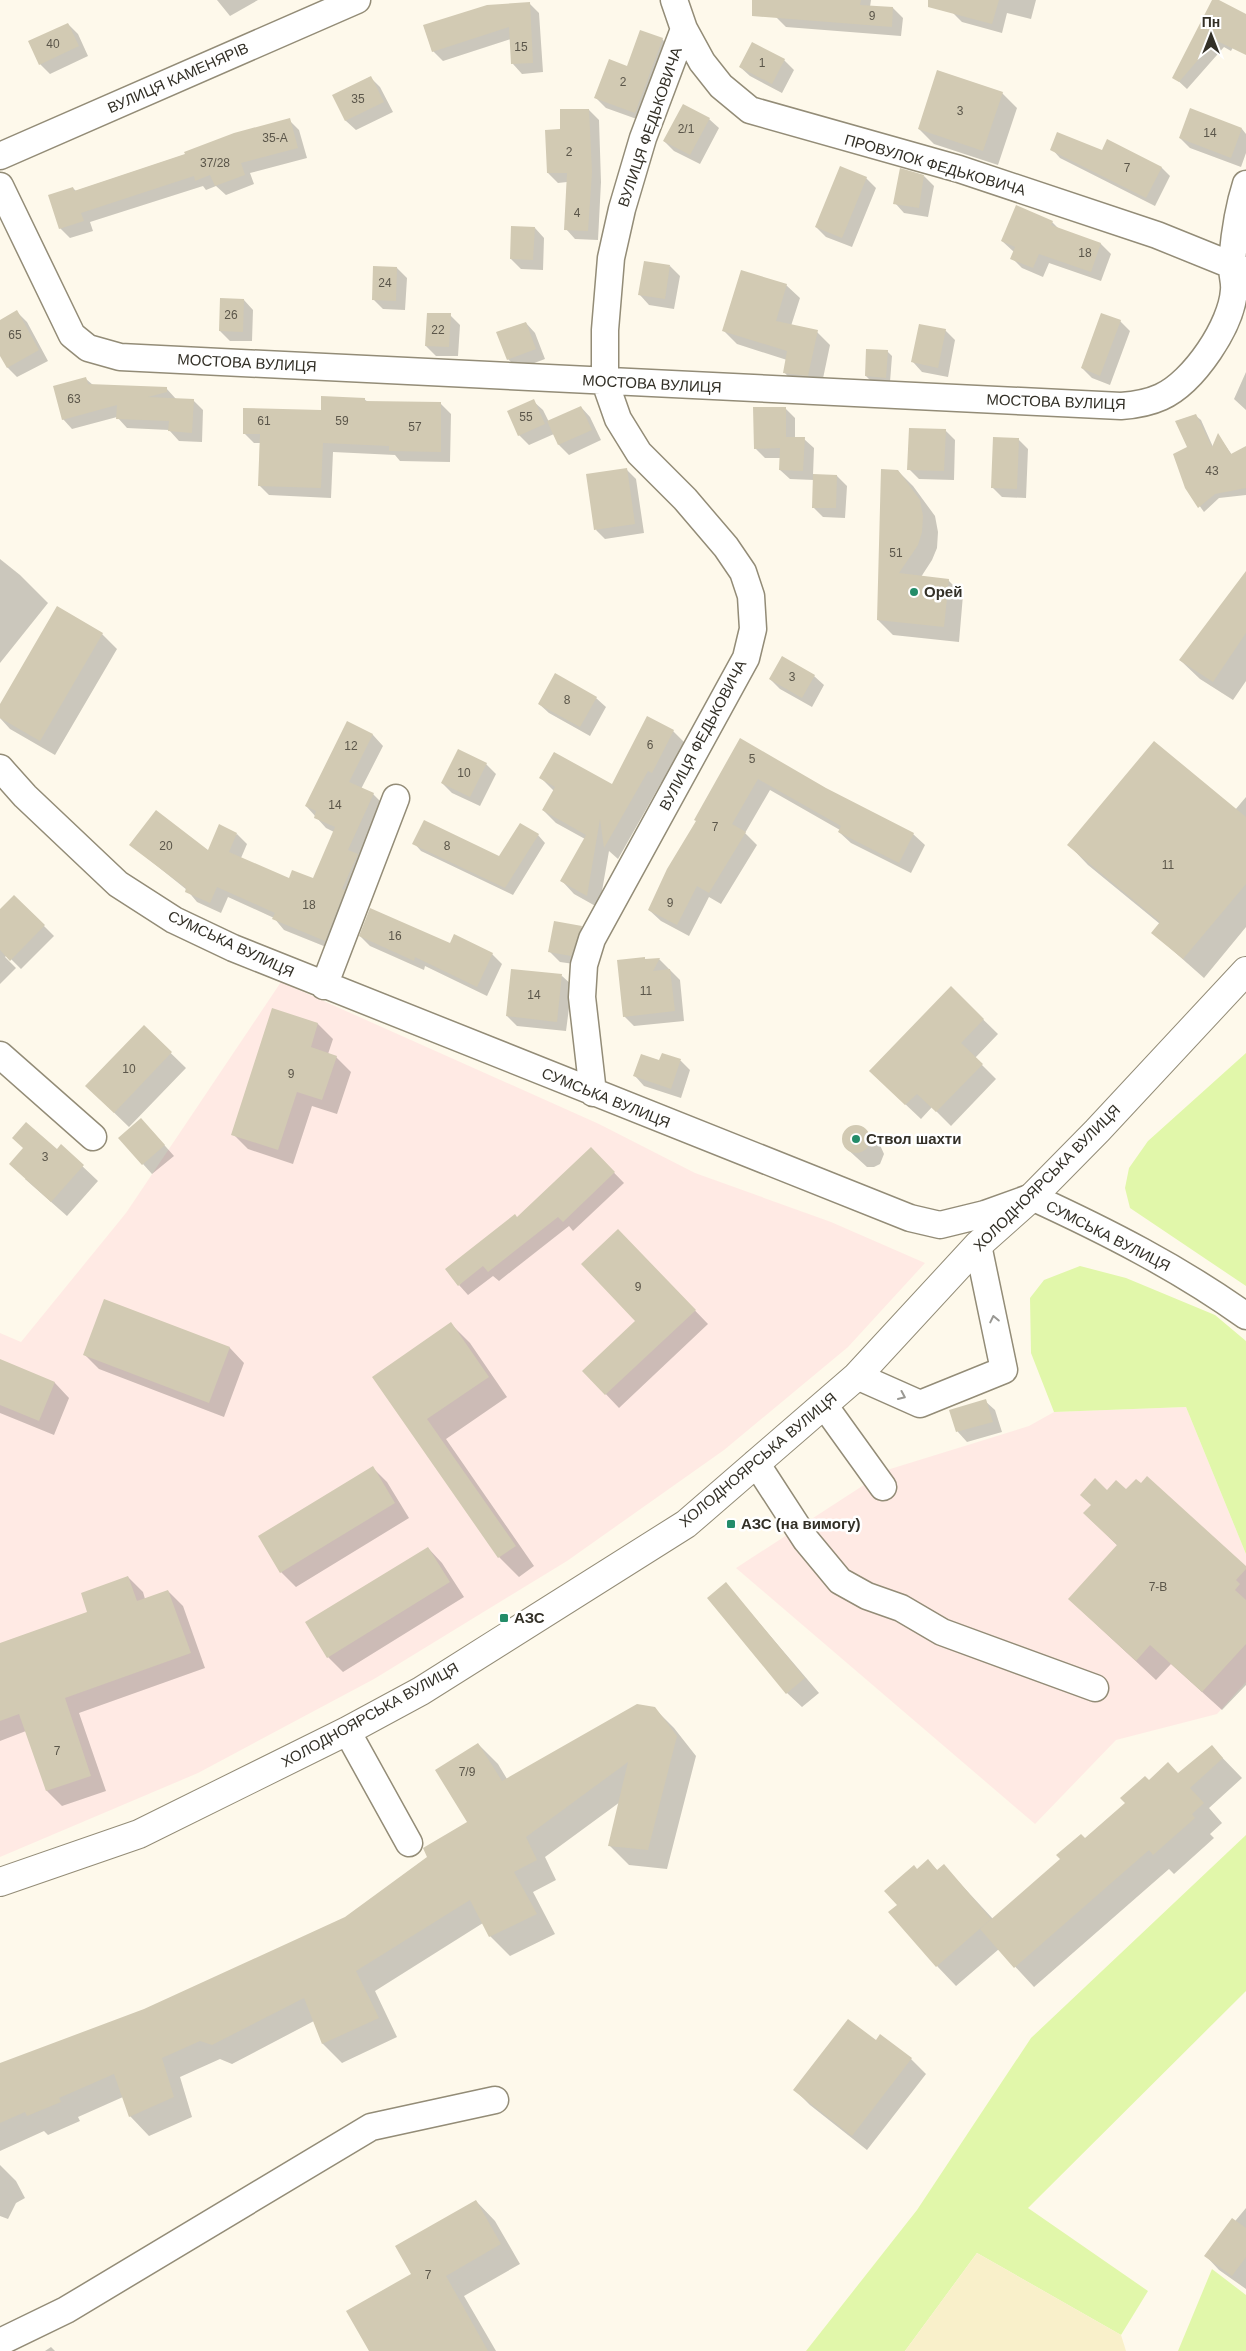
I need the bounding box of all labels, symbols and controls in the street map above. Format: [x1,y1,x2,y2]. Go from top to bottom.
house number: 9 [869,9,876,23]
north arrow [1186,10,1236,60]
text: Пн [1202,14,1220,30]
house number: 40 [46,37,60,51]
street label: ВУЛИЦЯ КАМЕНЯРІВ [105,39,251,116]
house number: 15 [514,40,528,54]
street label: ВУЛИЦЯ ФЕДЬКОВИЧА [614,45,685,209]
house number: 1 [759,56,766,70]
house number: 2 [620,75,627,89]
house number: 35 [351,92,365,106]
house number: 3 [957,104,964,118]
house number: 2/1 [678,122,695,136]
house number: 14 [1203,126,1217,140]
house number: 35-А [262,131,288,145]
street label: ПРОВУЛОК ФЕДЬКОВИЧА [843,131,1028,199]
house number: 2 [566,145,573,159]
house number: 37/28 [200,156,230,170]
house number: 7 [1124,161,1131,175]
house number: 4 [574,206,581,220]
house number: 18 [1078,246,1092,260]
house number: 24 [378,276,392,290]
house number: 26 [224,308,238,322]
house number: 22 [431,323,445,337]
house number: 65 [8,328,22,342]
street label: МОСТОВА ВУЛИЦЯ [177,350,317,375]
street label: МОСТОВА ВУЛИЦЯ [582,371,722,396]
street label: МОСТОВА ВУЛИЦЯ [986,391,1126,412]
house number: 63 [67,392,81,406]
house number: 55 [519,410,533,424]
house number: 61 [257,414,271,428]
house number: 59 [335,414,349,428]
house number: 57 [408,420,422,434]
house number: 43 [1205,464,1219,478]
house number: 51 [889,546,903,560]
place label: Орей [924,583,962,600]
marker: Орей [908,586,920,598]
street label: ВУЛИЦЯ ФЕДЬКОВИЧА [656,657,749,813]
house number: 3 [789,670,796,684]
house number: 8 [564,693,571,707]
house number: 6 [647,738,654,752]
house number: 12 [344,739,358,753]
house number: 5 [749,752,756,766]
house number: 10 [457,766,471,780]
house number: 14 [328,798,342,812]
house number: 7 [712,820,719,834]
house number: 20 [159,839,173,853]
house number: 8 [444,839,451,853]
house number: 11 [1162,858,1175,872]
house number: 9 [667,896,674,910]
house number: 18 [302,898,316,912]
street label: СУМСЬКА ВУЛИЦЯ [166,907,297,980]
house number: 16 [388,929,402,943]
house number: 11 [640,984,653,998]
house number: 14 [527,988,541,1002]
house number: 10 [122,1062,136,1076]
street label: СУМСЬКА ВУЛИЦЯ [539,1064,673,1131]
house number: 9 [288,1067,295,1081]
street label: ХОЛОДНОЯРСЬКА ВУЛИЦЯ [970,1101,1123,1254]
place label: Ствол шахти [866,1130,961,1147]
marker: Ствол шахти [850,1133,862,1145]
house number: 3 [42,1150,49,1164]
street label: СУМСЬКА ВУЛИЦЯ [1043,1197,1173,1274]
house number: 9 [635,1280,642,1294]
one-way arrow [989,1315,999,1323]
street label: ХОЛОДНОЯРСЬКА ВУЛИЦЯ [676,1389,840,1530]
one-way arrow [897,1389,906,1400]
place label: АЗС (на вимогу) [741,1515,861,1532]
marker: АЗС (на вимогу) [725,1518,737,1530]
house number: 7-В [1149,1580,1167,1594]
place label: АЗС [514,1609,545,1626]
marker: АЗС [498,1612,510,1624]
street label: ХОЛОДНОЯРСЬКА ВУЛИЦЯ [278,1659,461,1770]
house number: 7 [54,1744,61,1758]
house number: 7/9 [459,1765,476,1779]
house number: 7 [425,2268,432,2282]

